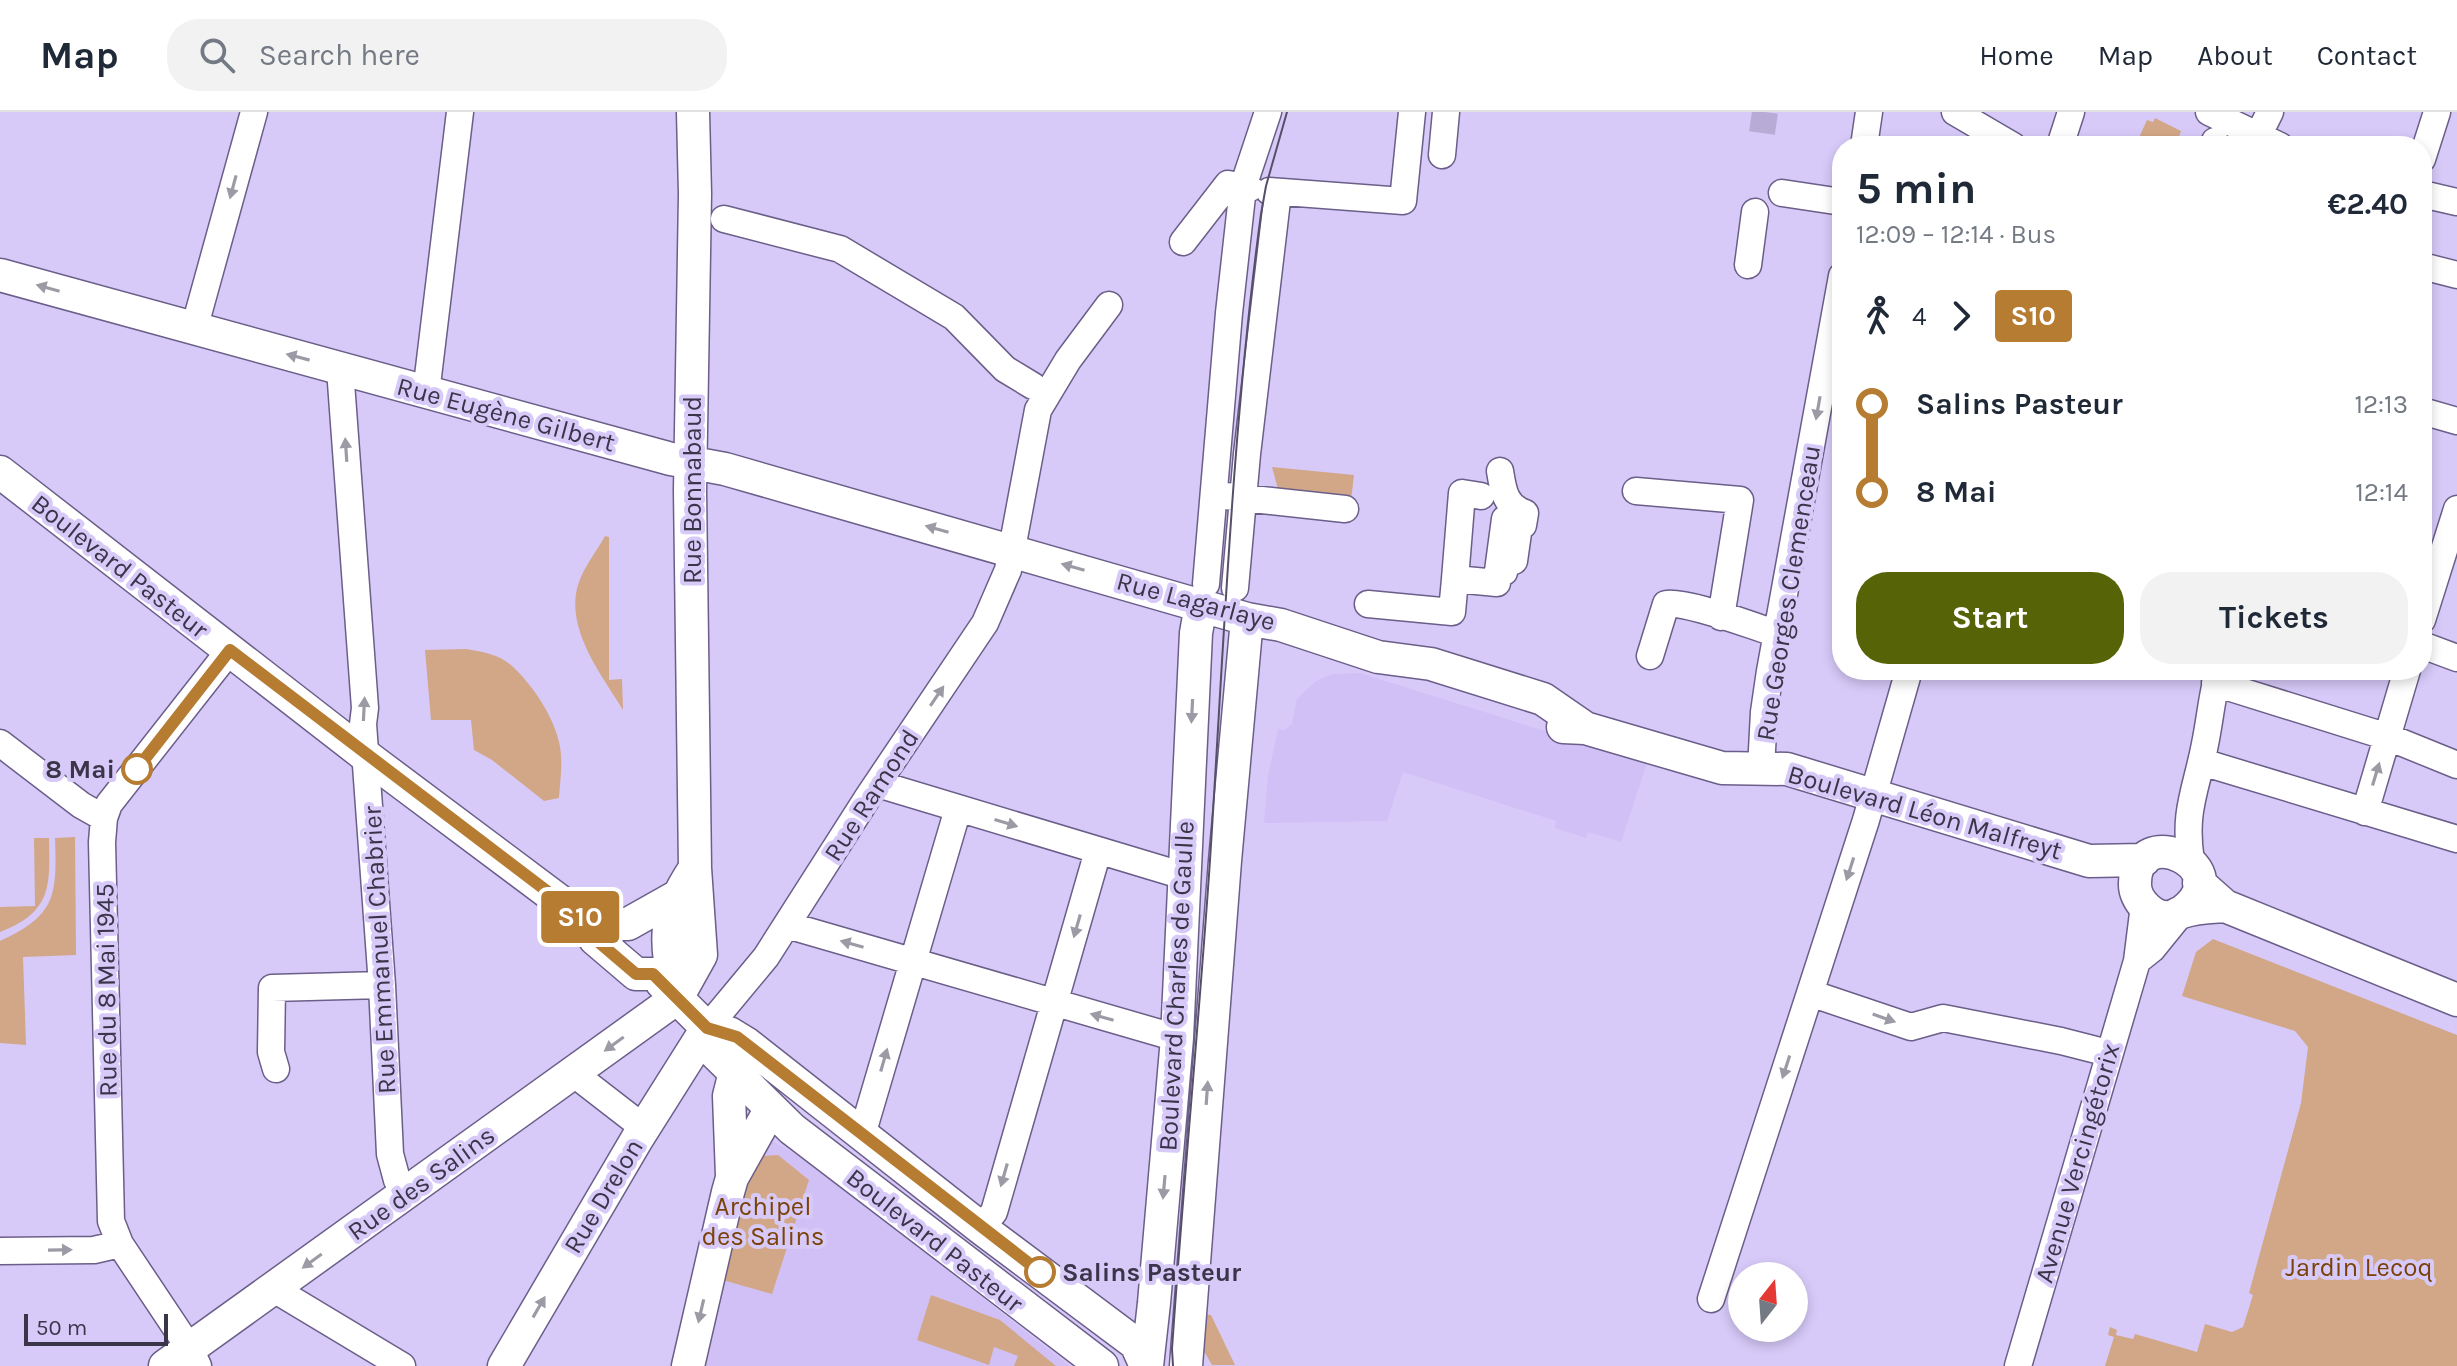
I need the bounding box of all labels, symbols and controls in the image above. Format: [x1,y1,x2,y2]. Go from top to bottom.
search box [167,19,727,91]
text: Map [40,33,119,78]
icon: search [195,33,239,77]
text: Search here [259,37,420,73]
text: Home [1979,39,2054,72]
text: Map [2098,39,2153,72]
text: About [2197,39,2273,72]
text: Contact [2317,39,2417,72]
text: 5 min [1856,163,1976,214]
one-way arrow [226,175,238,200]
text: €2.40 [2328,186,2408,222]
text: 12:09 – 12:14 · Bus [1856,219,2056,250]
one-way arrow [35,281,59,294]
icon: walk [1856,294,1900,338]
icon: forward [1939,294,1983,338]
text: S10 [2011,299,2056,332]
text: 4 [1912,301,1927,332]
one-way arrow [286,351,311,363]
street label: Rue Eugène Gilbert [393,370,619,459]
text: Salins Pasteur [1916,386,2123,422]
text: 12:13 [2354,389,2408,420]
street label: Rue Bonnabaud [677,396,708,584]
one-way arrow [1812,396,1824,421]
one-way arrow [339,437,352,462]
street label: Rue Georges Clemenceau [1750,443,1827,743]
text: 8 Mai [1916,474,1997,510]
text: 12:14 [2355,477,2408,508]
street label: Boulevard Pasteur [25,488,215,645]
one-way arrow [925,522,949,535]
one-way arrow [1060,560,1084,573]
street label: Rue Lagarlaye [1113,565,1279,638]
button: Start [1856,572,2124,664]
button: Tickets [2140,572,2408,664]
one-way arrow [929,686,944,707]
one-way arrow [358,696,371,721]
one-way arrow [1185,698,1198,723]
street label: Rue Ramond [817,723,926,867]
place label: 8 Mai [45,754,115,785]
marker: 8 Mai [122,754,152,784]
street label: Boulevard Léon Malfreyt [1784,758,2066,867]
one-way arrow [2370,762,2383,786]
street label: Rue Emmanuel Chabrier [356,805,403,1095]
one-way arrow [994,817,1018,830]
street label: Boulevard Charles de Gaulle [1152,820,1201,1152]
one-way arrow [1844,857,1856,881]
street label: Rue du 8 Mai 1945 [89,883,124,1097]
line badge: S10 [534,891,626,943]
text: S10 [557,900,603,933]
one-way arrow [1070,914,1083,938]
one-way arrow [839,938,864,950]
one-way arrow [1089,1010,1114,1022]
one-way arrow [1873,1012,1897,1024]
one-way arrow [603,1036,624,1051]
street label: Avenue Vercingétorix [2028,1040,2127,1286]
one-way arrow [879,1047,891,1072]
one-way arrow [1780,1056,1792,1080]
one-way arrow [1201,1080,1214,1105]
street label: Rue des Salins [342,1120,501,1247]
street label: Rue Drelon [557,1133,650,1259]
street label: Boulevard Pasteur [840,1162,1030,1319]
one-way arrow [997,1164,1010,1188]
one-way arrow [1157,1175,1170,1200]
park label: Archipel des Salins [701,1191,825,1252]
one-way arrow [48,1244,73,1256]
park label: Jardin Lecoq [2285,1252,2433,1283]
one-way arrow [302,1253,322,1269]
marker: Salins Pasteur [1025,1257,1055,1287]
place label: Salins Pasteur [1062,1257,1242,1288]
north arrow [1728,1262,1808,1342]
map controls [1728,1262,1808,1342]
one-way arrow [532,1295,546,1318]
one-way arrow [694,1299,707,1324]
scale bar [24,1310,168,1346]
text: 50 m [36,1315,87,1341]

